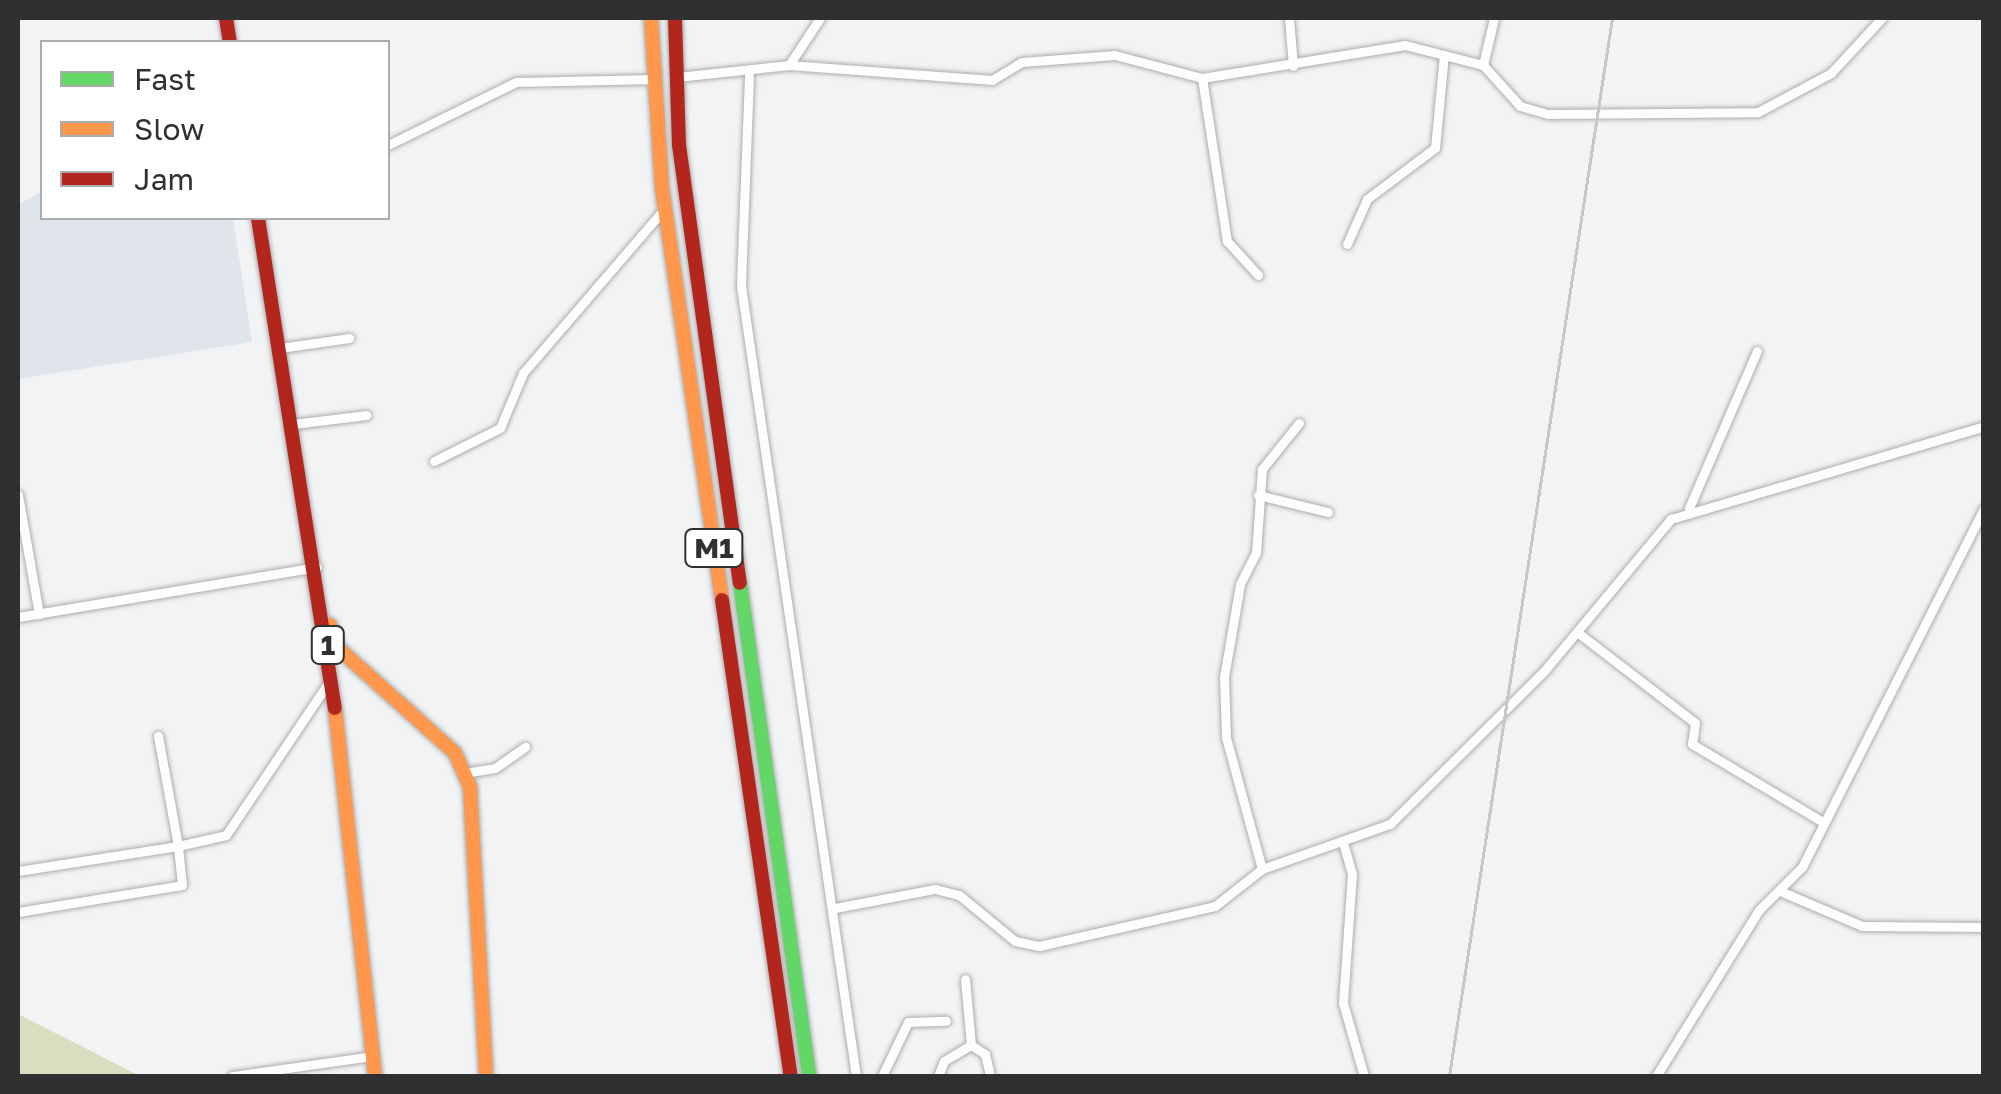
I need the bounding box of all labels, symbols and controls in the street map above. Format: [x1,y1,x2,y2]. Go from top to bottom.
legend [40,40,390,220]
text: Fast [134,61,196,97]
text: Slow [134,111,205,147]
text: Jam [134,161,194,197]
road number: M1 [684,525,744,571]
road number: 1 [310,622,346,668]

